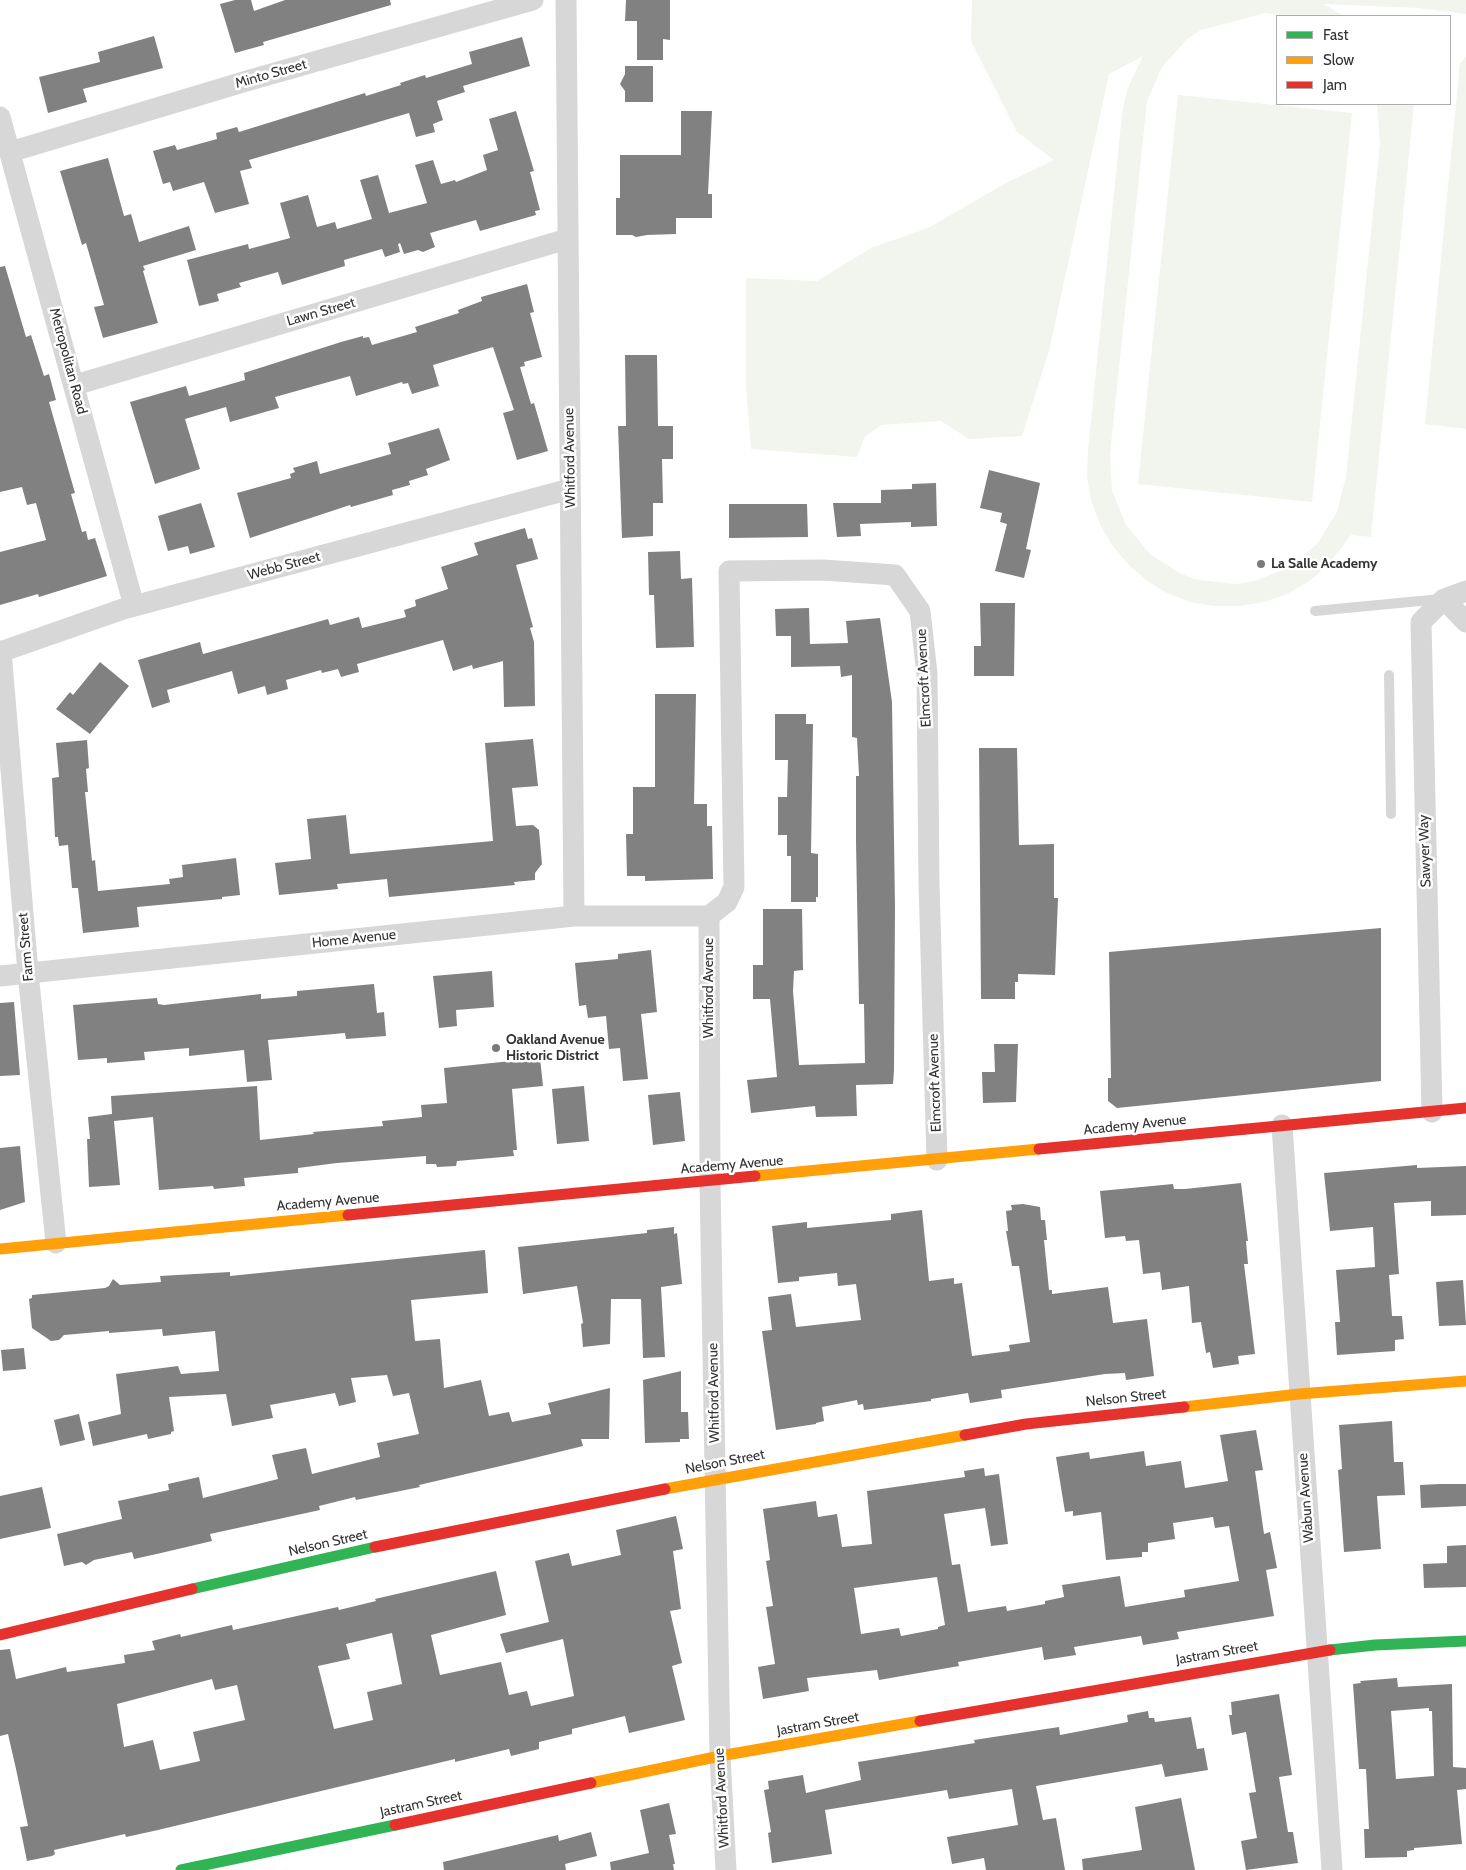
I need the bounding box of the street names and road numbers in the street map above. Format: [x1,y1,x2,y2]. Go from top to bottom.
street label: Minto Street [233,56,309,92]
street label: Lawn Street [285,294,357,330]
street label: Metropolitan Road [46,306,90,416]
street label: Whitford Avenue [561,408,579,508]
street label: Webb Street [246,548,322,584]
street label: Elmcroft Avenue [913,628,935,728]
street label: Sawyer Way [1415,814,1435,888]
street label: Farm Street [15,912,37,982]
street label: Home Avenue [311,926,397,952]
street label: Whitford Avenue [701,938,717,1038]
street label: Elmcroft Avenue [925,1034,945,1132]
street label: Academy Avenue [1083,1111,1187,1139]
street label: Academy Avenue [680,1152,784,1178]
street label: Academy Avenue [276,1189,380,1215]
street label: Whitford Avenue [705,1343,723,1443]
street label: Nelson Street [1085,1385,1167,1411]
street label: Nelson Street [684,1446,766,1478]
street label: Wabun Avenue [1294,1453,1318,1543]
street label: Nelson Street [287,1526,369,1560]
street label: Jastram Street [1175,1638,1259,1668]
street label: Jastram Street [776,1709,860,1739]
street label: Whitford Avenue [711,1747,733,1849]
street label: Jastram Street [379,1787,463,1821]

